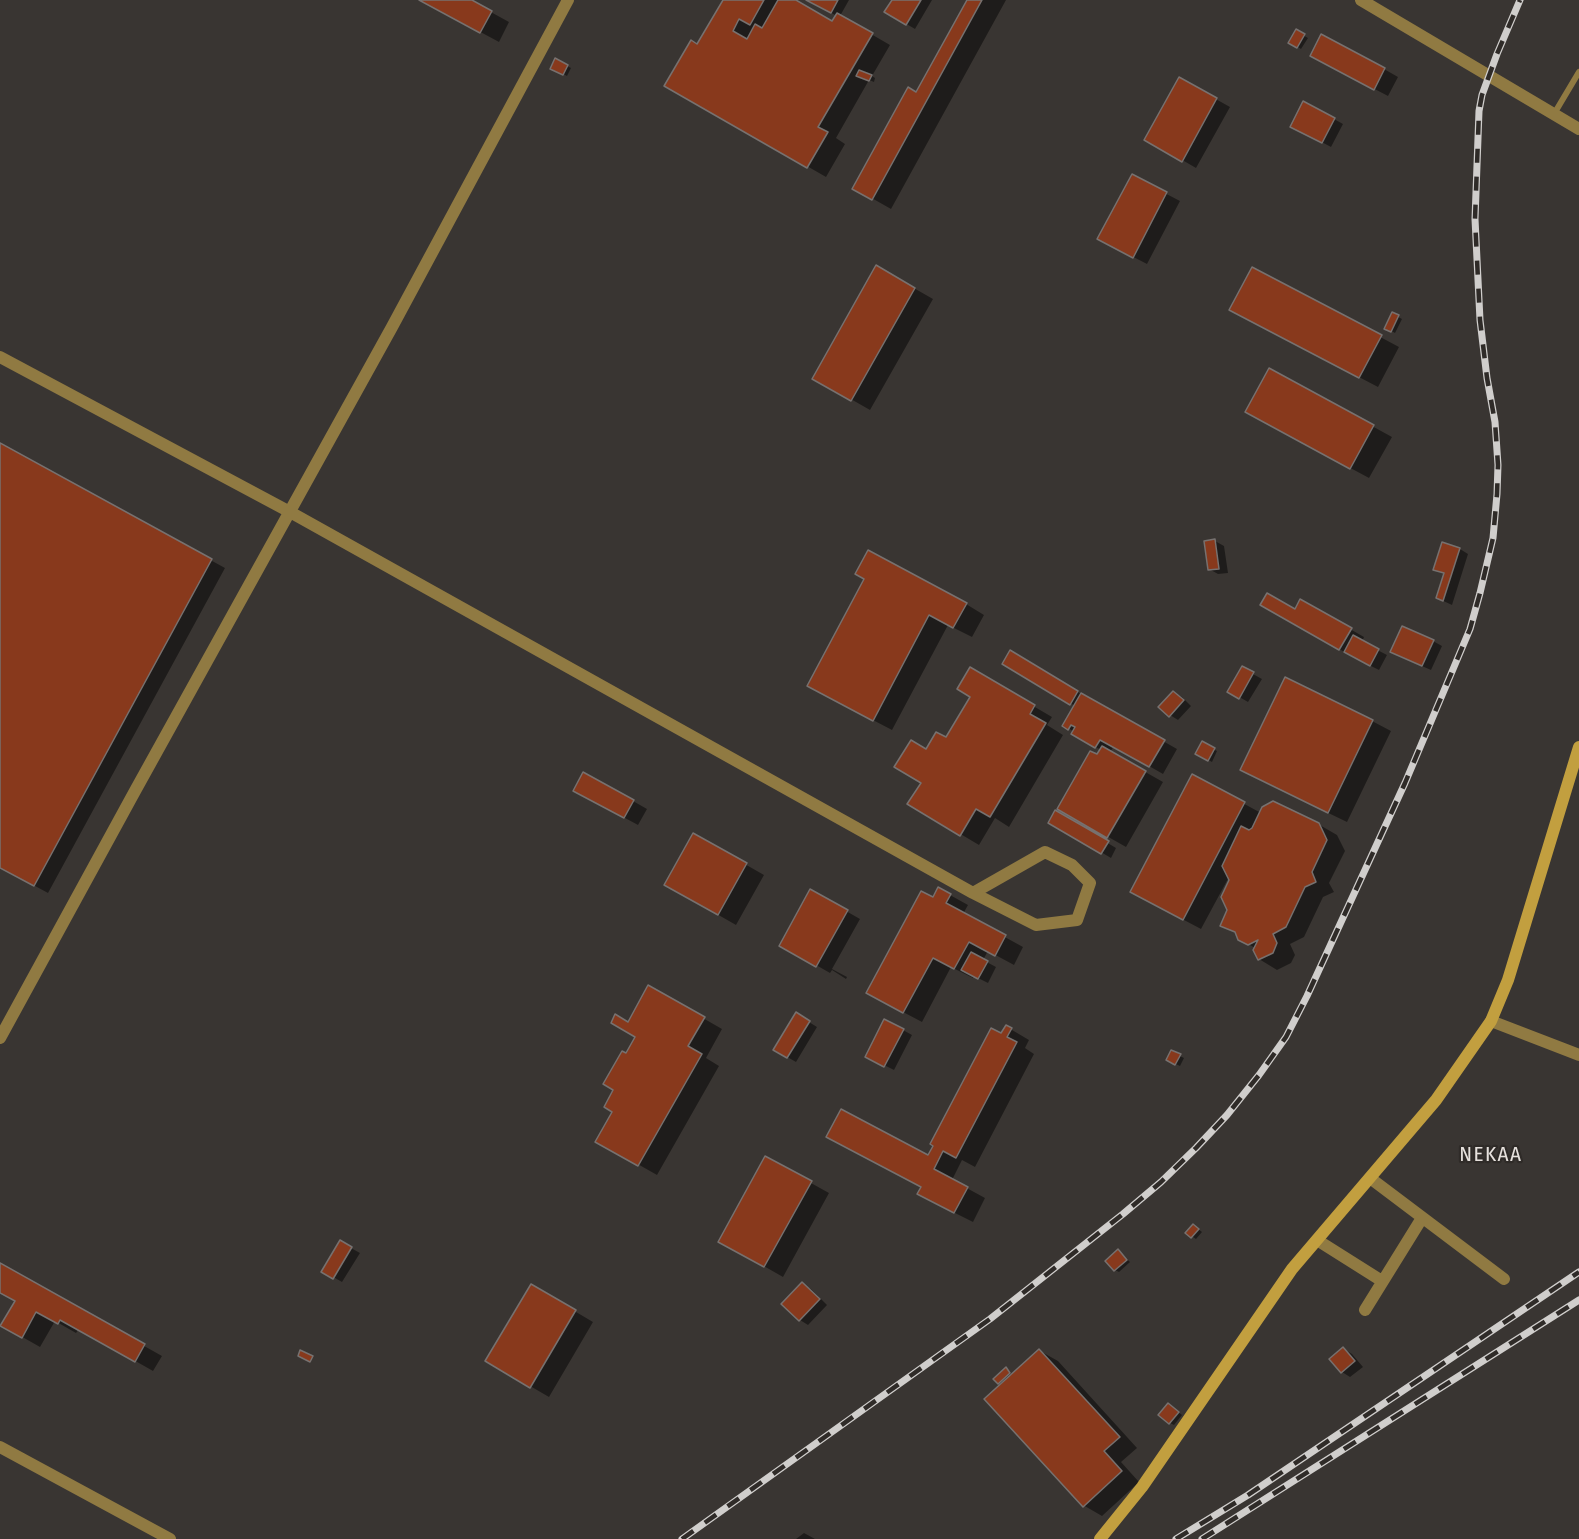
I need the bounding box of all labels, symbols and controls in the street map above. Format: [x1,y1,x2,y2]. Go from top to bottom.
district label: NEKAA [1459,1142,1523,1168]

